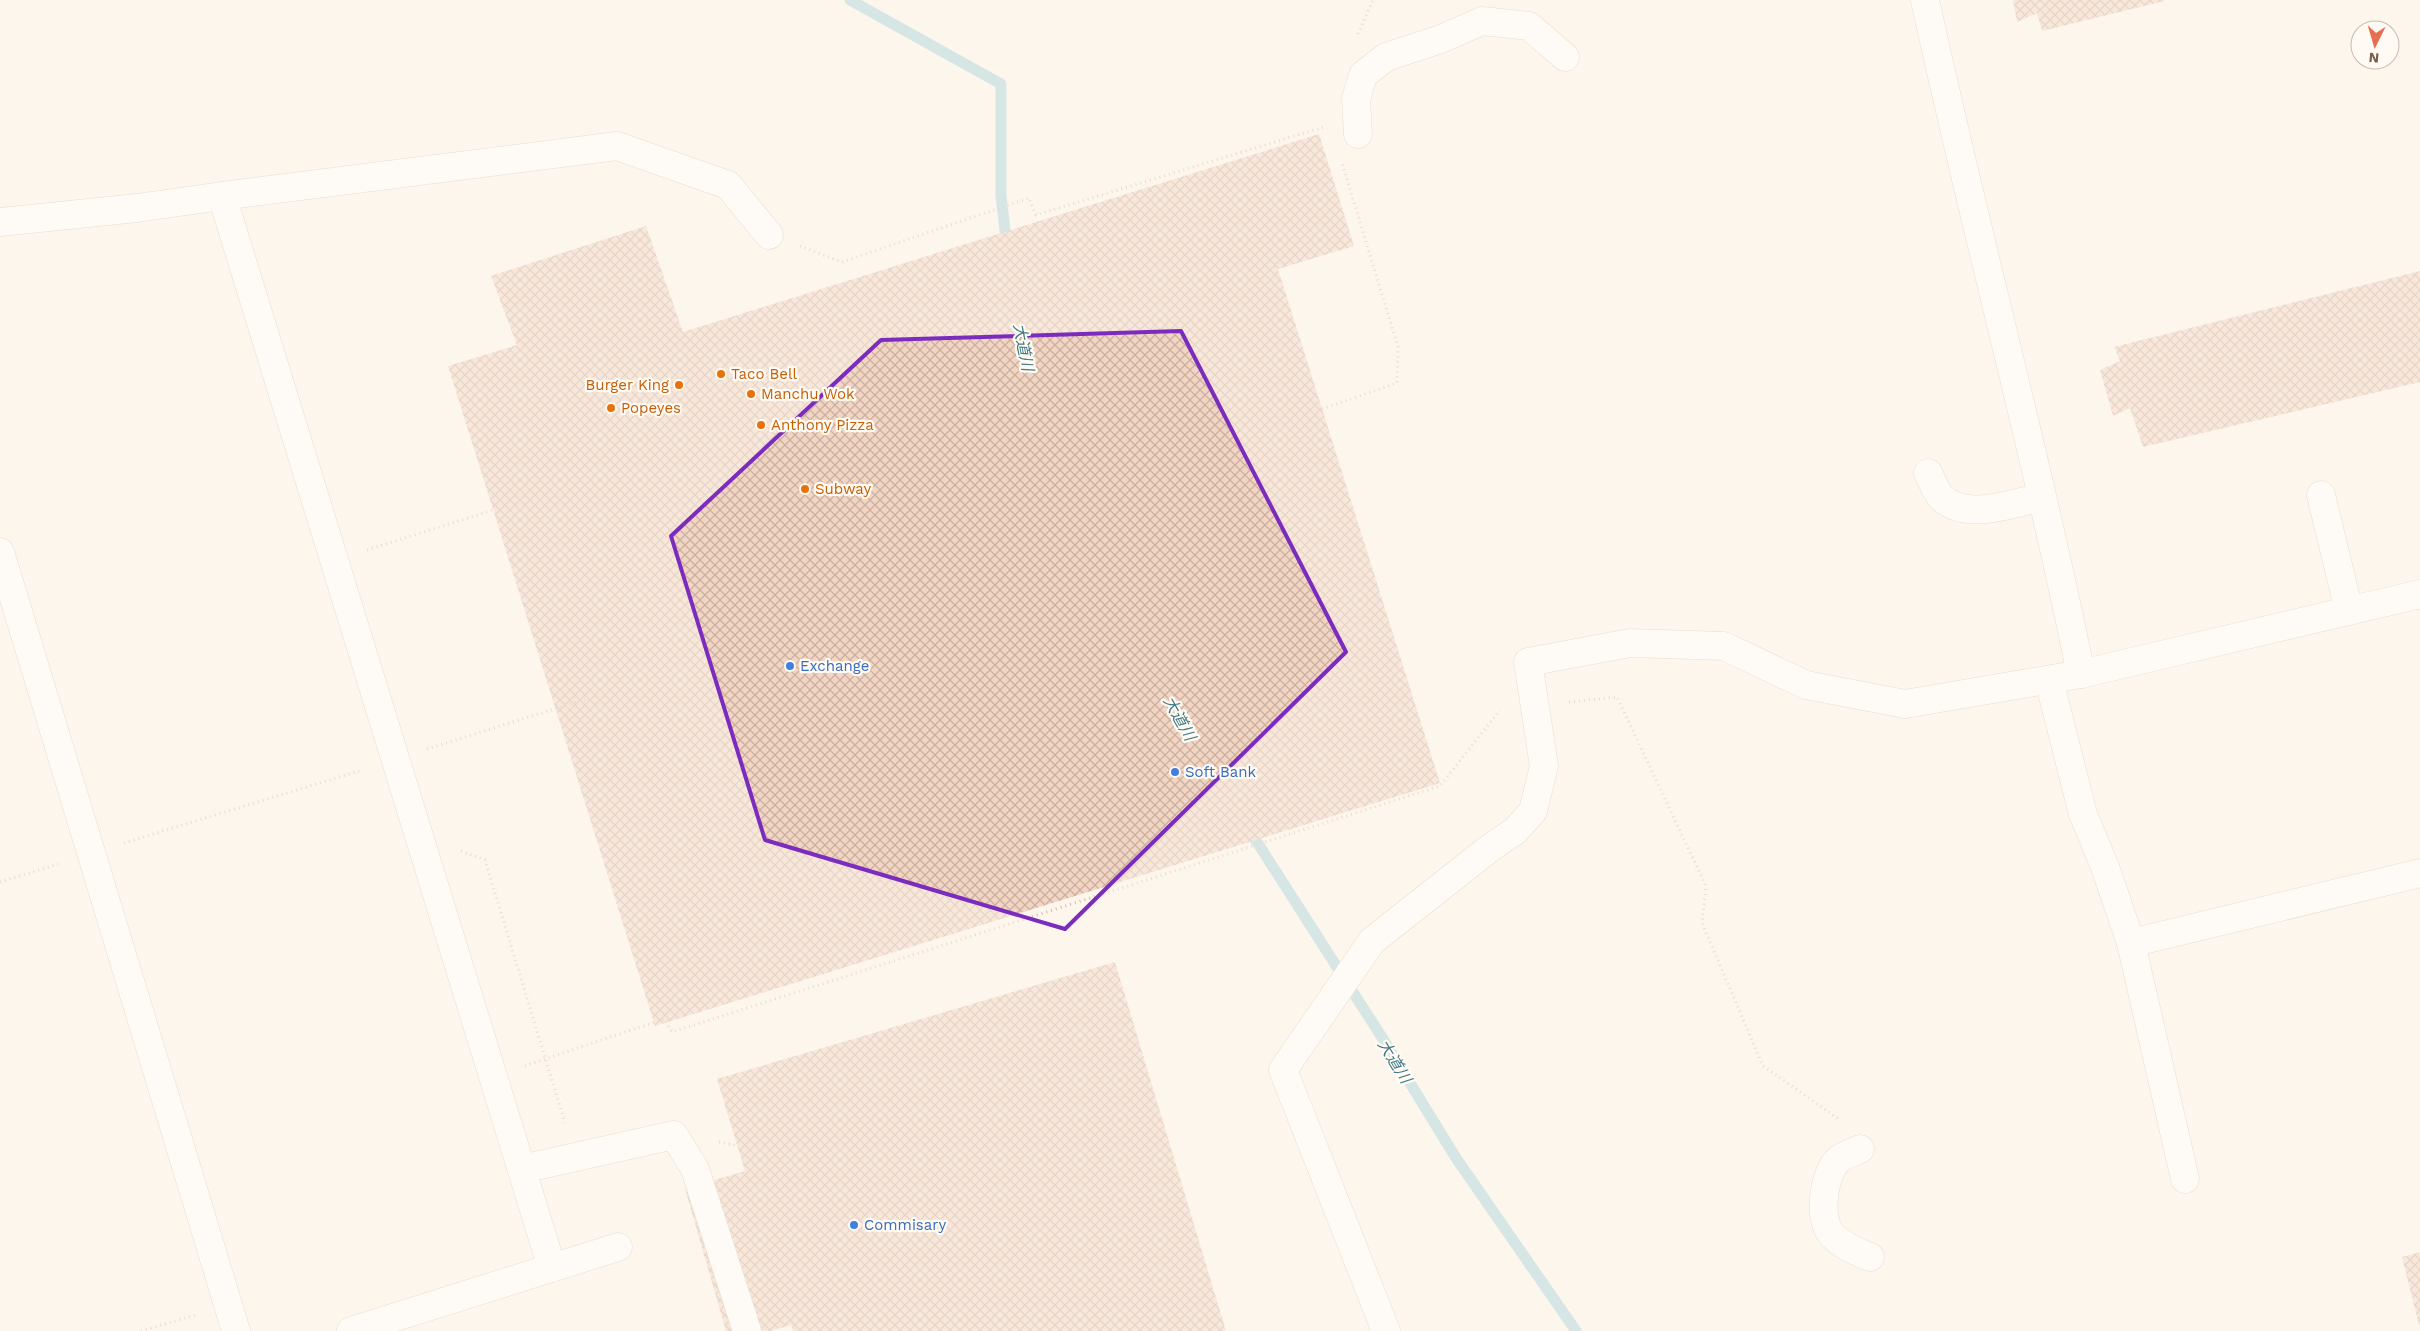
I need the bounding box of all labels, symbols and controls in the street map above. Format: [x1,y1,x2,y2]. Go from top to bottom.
north arrow [2350,20,2400,70]
text: N [2368,50,2380,66]
water label: 大道川 [1010,322,1038,374]
place label: Taco Bell [731,365,798,383]
marker: Taco Bell [715,368,727,380]
place label: Burger King [586,376,669,394]
marker: Burger King [673,379,685,391]
place label: Manchu Wok [761,385,855,403]
marker: Manchu Wok [745,388,757,400]
place label: Popeyes [621,399,681,417]
marker: Popeyes [605,402,617,414]
place label: Anthony Pizza [771,416,874,434]
marker: Anthony Pizza [755,419,767,431]
place label: Subway [815,480,871,498]
marker: Subway [799,483,811,495]
place label: Exchange [800,657,869,675]
marker: Exchange [784,660,796,672]
water label: 大道川 [1160,693,1200,746]
place label: Soft Bank [1185,763,1257,781]
marker: Soft Bank [1169,766,1181,778]
water label: 大道川 [1374,1036,1416,1088]
place label: Commisary [864,1216,946,1234]
marker: Commisary [848,1219,860,1231]

